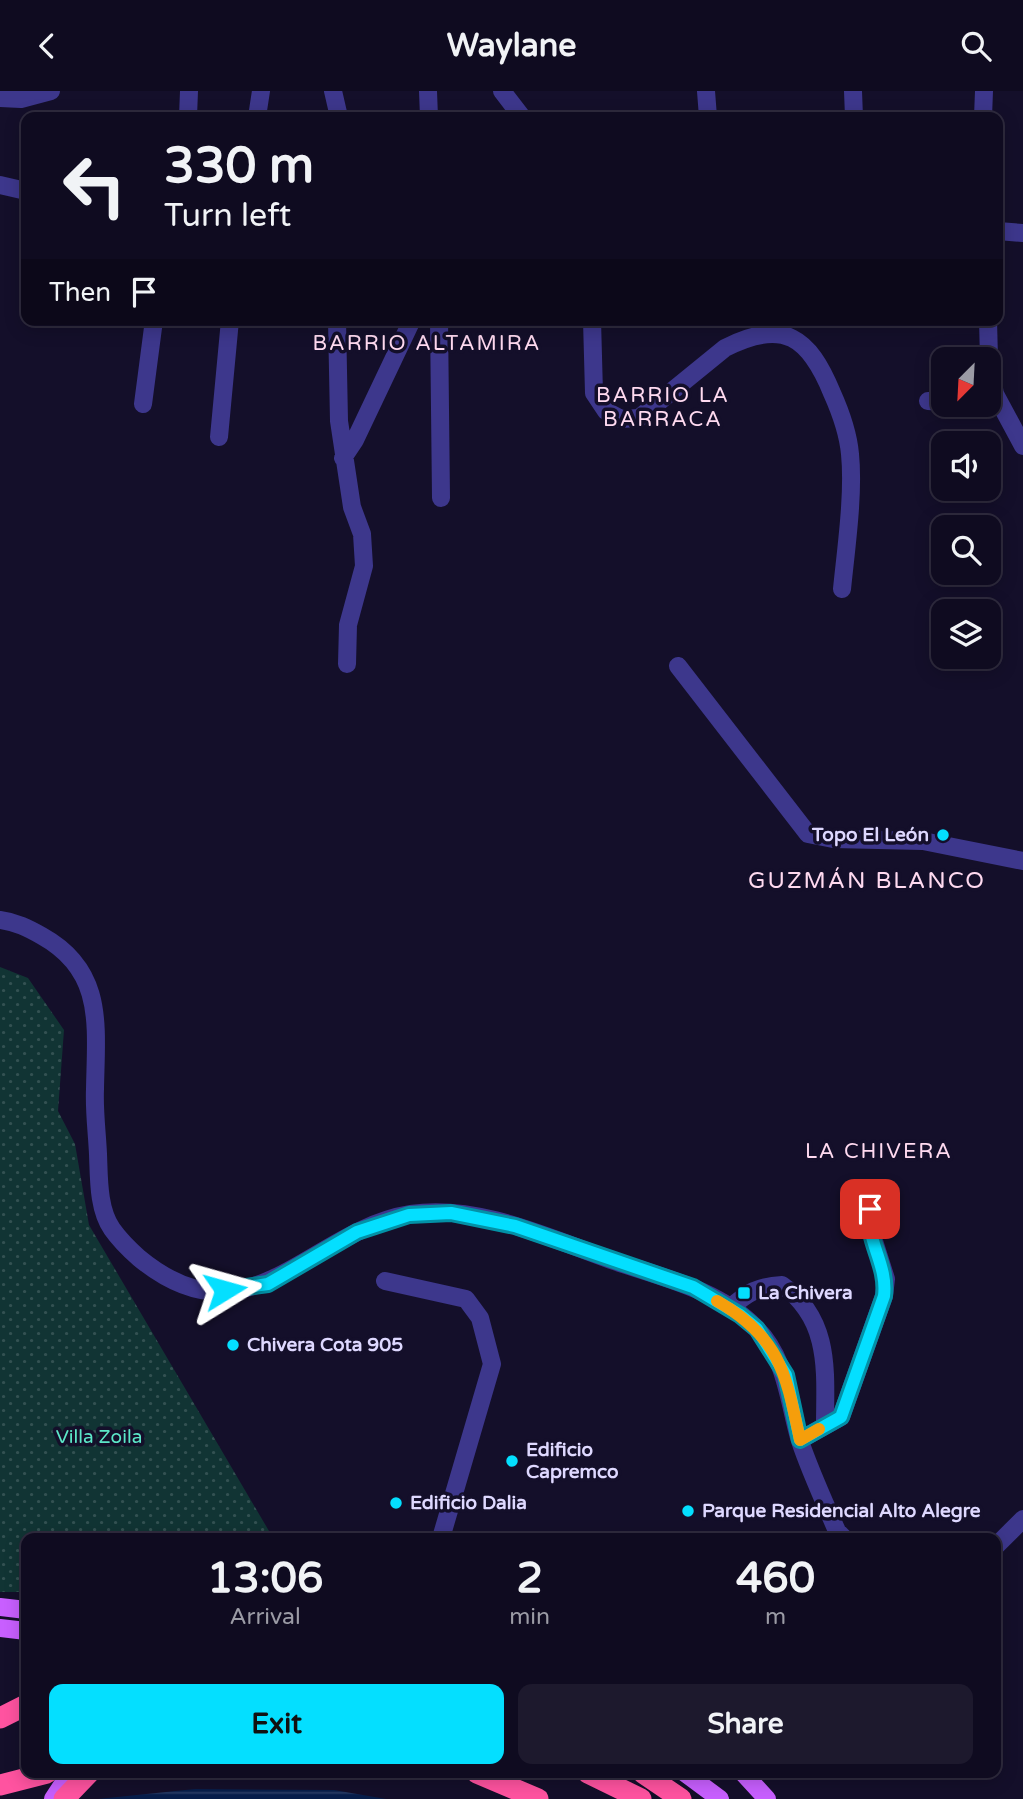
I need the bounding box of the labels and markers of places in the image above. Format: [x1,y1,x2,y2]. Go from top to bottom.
place label: Topo El León [811,824,929,847]
marker: Topo El León [935,827,951,843]
pin [840,1179,900,1239]
place label: La Chivera [758,1282,853,1304]
marker: La Chivera [736,1285,752,1301]
place label: Chivera Cota 905 [247,1334,403,1356]
marker: Chivera Cota 905 [225,1337,241,1353]
place label: Edificio Capremco [526,1439,619,1484]
marker: Edificio Capremco [504,1453,520,1469]
place label: Edificio Dalia [410,1492,527,1514]
marker: Edificio Dalia [388,1495,404,1511]
place label: Parque Residencial Alto Alegre [702,1500,981,1523]
marker: Parque Residencial Alto Alegre [680,1503,696,1519]

